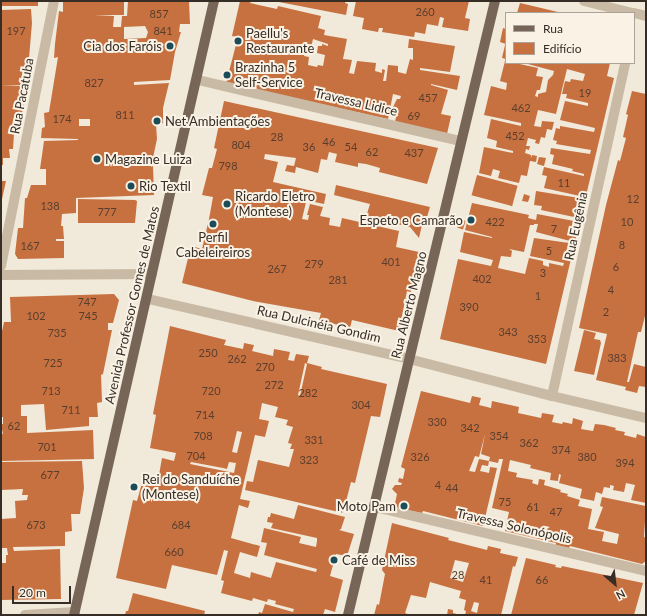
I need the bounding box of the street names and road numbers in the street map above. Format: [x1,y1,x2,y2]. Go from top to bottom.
street label: Rua Pacatuba [7,57,37,135]
street label: Travessa Lidice [313,85,399,119]
street label: Rua Eugênia [561,190,591,262]
street label: Avenida Professor Gomes de Matos [102,204,162,406]
street label: Rua Alberto Magno [388,249,430,361]
street label: Rua Dulcinéia Gondim [256,302,382,346]
street label: Travessa Solonópolis [455,505,573,547]

